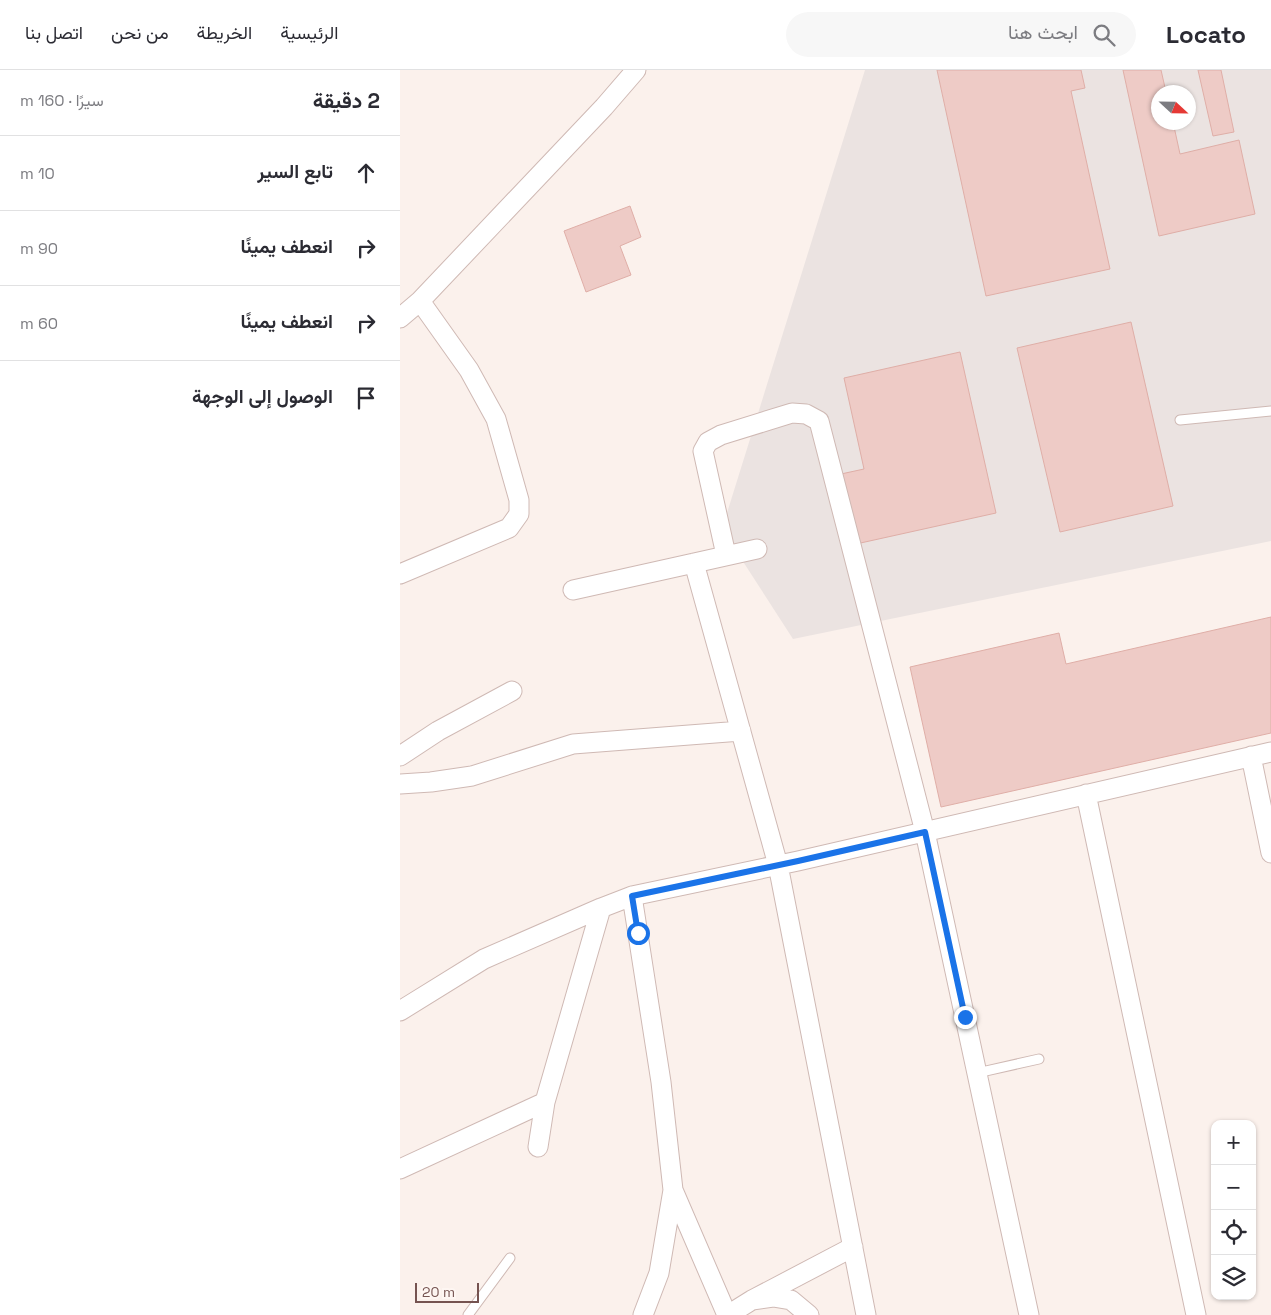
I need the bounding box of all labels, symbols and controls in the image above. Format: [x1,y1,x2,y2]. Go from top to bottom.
search box [786,12,1136,57]
text: Locato [1166,19,1246,50]
text: ابحث هنا [1008,20,1078,45]
text: اتصل بنا [25,21,83,44]
text: من نحن [111,21,169,44]
text: الخريطة [197,21,252,44]
text: الرئيسية [280,21,338,44]
icon: search [1090,21,1118,49]
north arrow [1151,85,1196,130]
text: 2 دقيقة [313,87,380,114]
text: سيرًا · 160 m [20,90,104,111]
text: تابع السير [257,159,333,184]
icon: ahead [352,159,380,187]
text: 10 m [20,163,55,184]
text: انعطف يمينًا [241,234,333,259]
icon: right [352,234,380,262]
text: 90 m [20,238,58,259]
text: انعطف يمينًا [241,309,333,334]
icon: right [352,309,380,337]
text: 60 m [20,313,58,334]
text: الوصول إلى الوجهة [192,384,333,409]
icon: arrive [352,384,380,412]
route start [627,922,650,945]
route end [954,1006,977,1029]
map controls [1211,1120,1256,1300]
button: + [1211,1120,1256,1165]
button: − [1211,1165,1256,1210]
button: locate [1211,1210,1256,1255]
button: layers [1211,1255,1256,1300]
scale bar [415,1280,479,1303]
text: 20 m [422,1283,455,1301]

